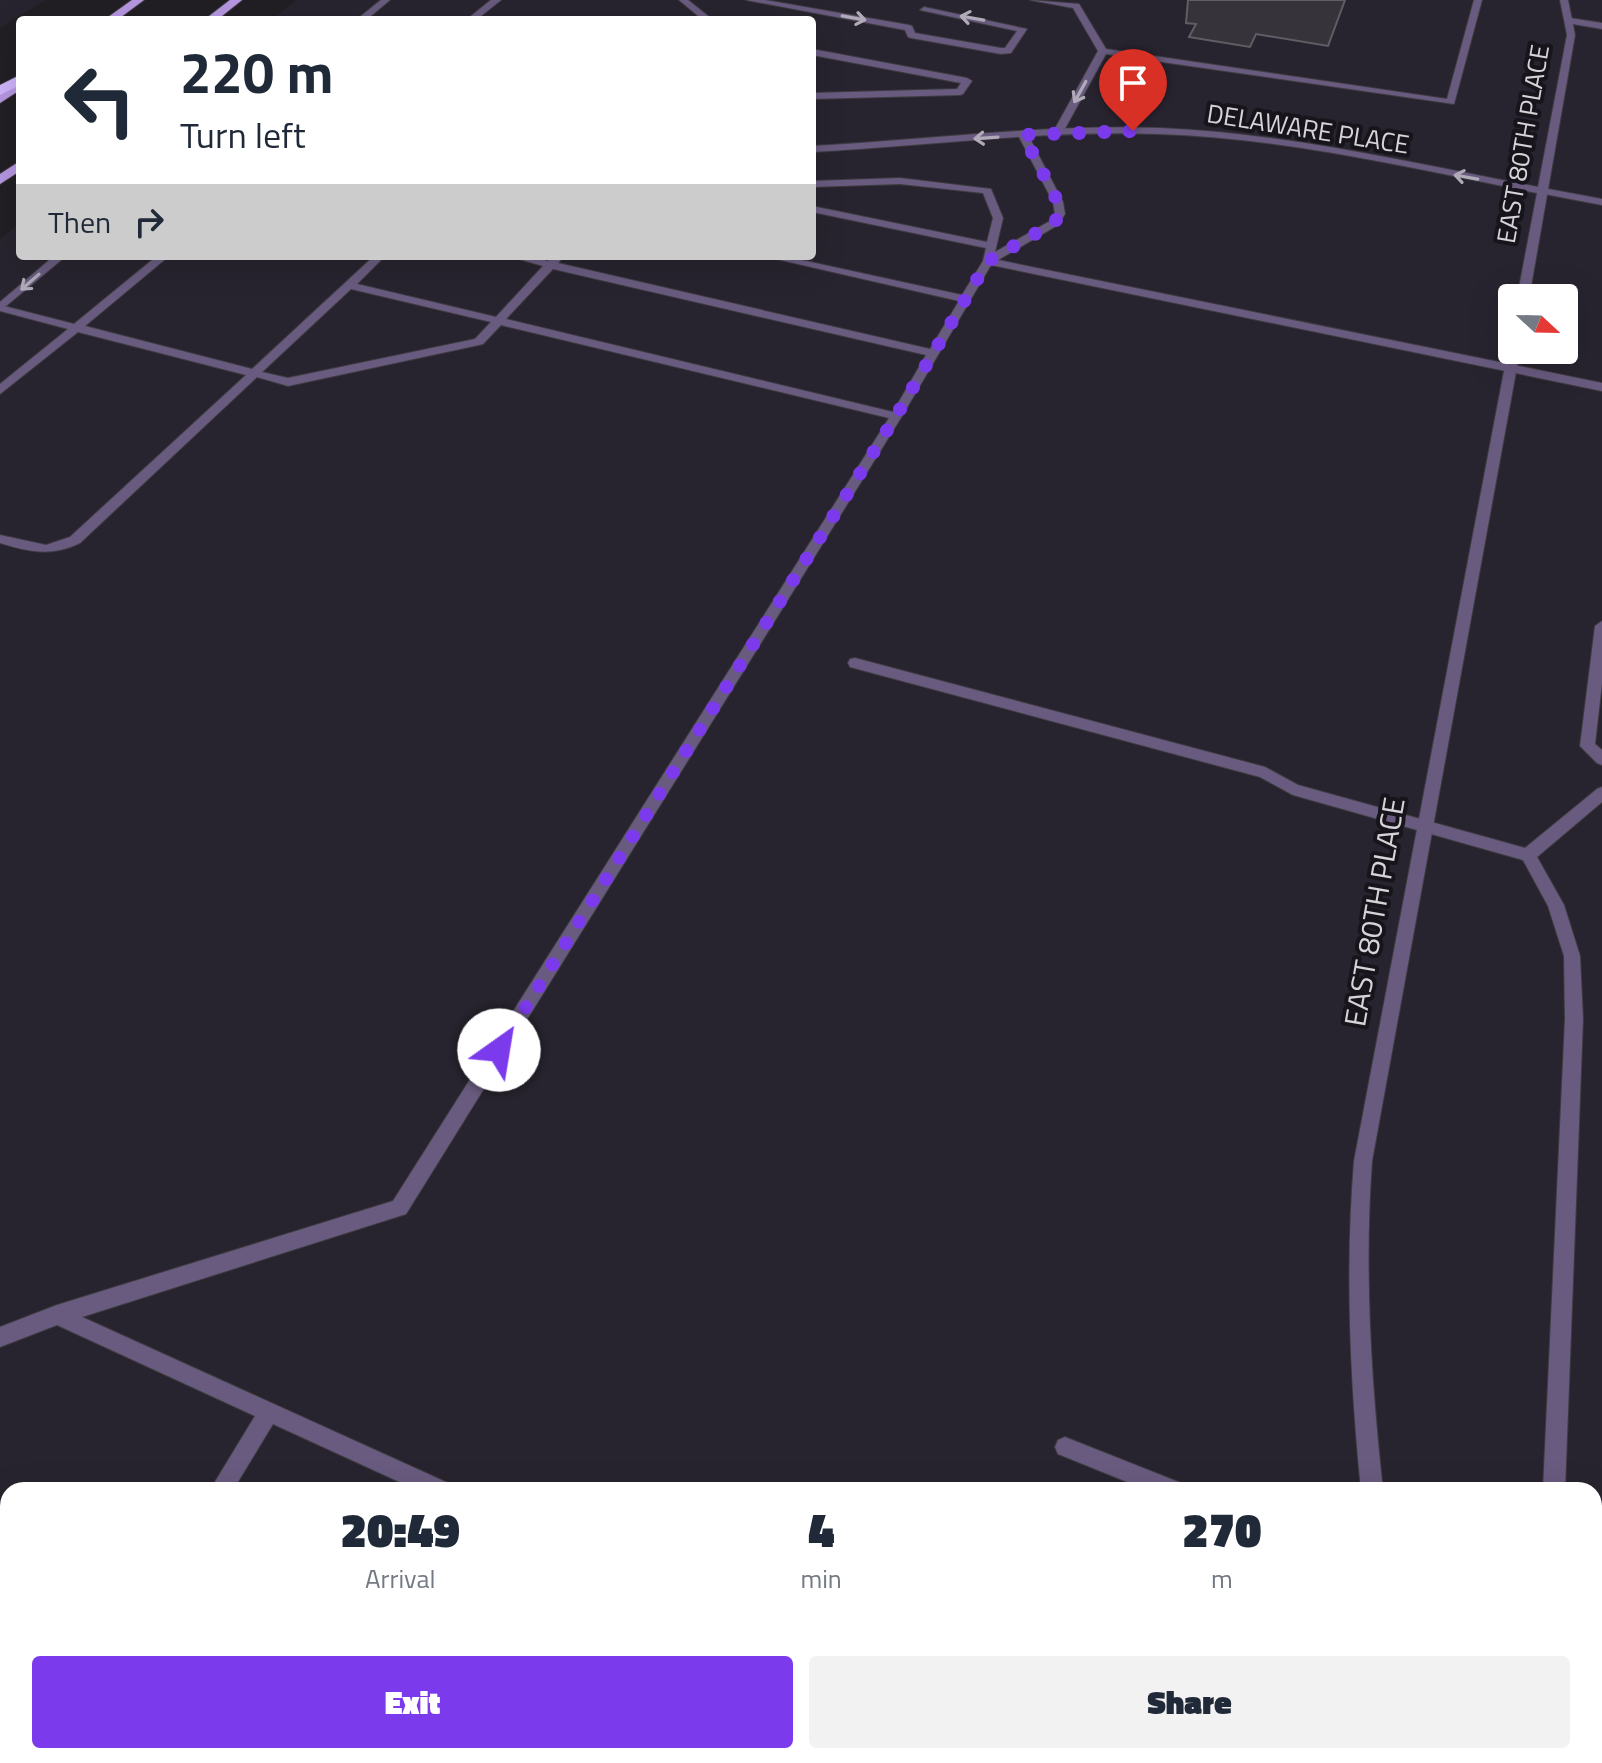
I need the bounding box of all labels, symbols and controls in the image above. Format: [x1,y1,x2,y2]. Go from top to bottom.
one-way arrow [960,9,986,24]
one-way arrow [841,12,866,27]
text: 220 m [180,30,333,115]
street label: EAST 80TH PLACE [1486,42,1559,246]
icon: left [48,48,152,152]
pin [1099,49,1167,131]
icon: arrive [1111,61,1155,105]
one-way arrow [1072,80,1088,103]
street label: DELAWARE PLACE [1204,93,1412,164]
text: Turn left [180,107,306,162]
one-way arrow [973,131,1000,146]
one-way arrow [1454,168,1479,183]
text: Then [48,199,111,245]
icon: right [127,200,171,244]
one-way arrow [21,273,41,291]
north arrow [1498,284,1578,364]
map controls [1498,284,1578,364]
street label: EAST 80TH PLACE [1331,794,1417,1030]
position arrow [457,1008,541,1092]
text: 20:49 [340,1493,460,1566]
text: 4 [808,1493,834,1566]
text: 270 [1182,1493,1262,1566]
text: Arrival [365,1559,435,1598]
text: min [800,1559,842,1598]
text: m [1211,1559,1233,1598]
button: Exit [32,1656,793,1748]
button: Share [809,1656,1570,1748]

